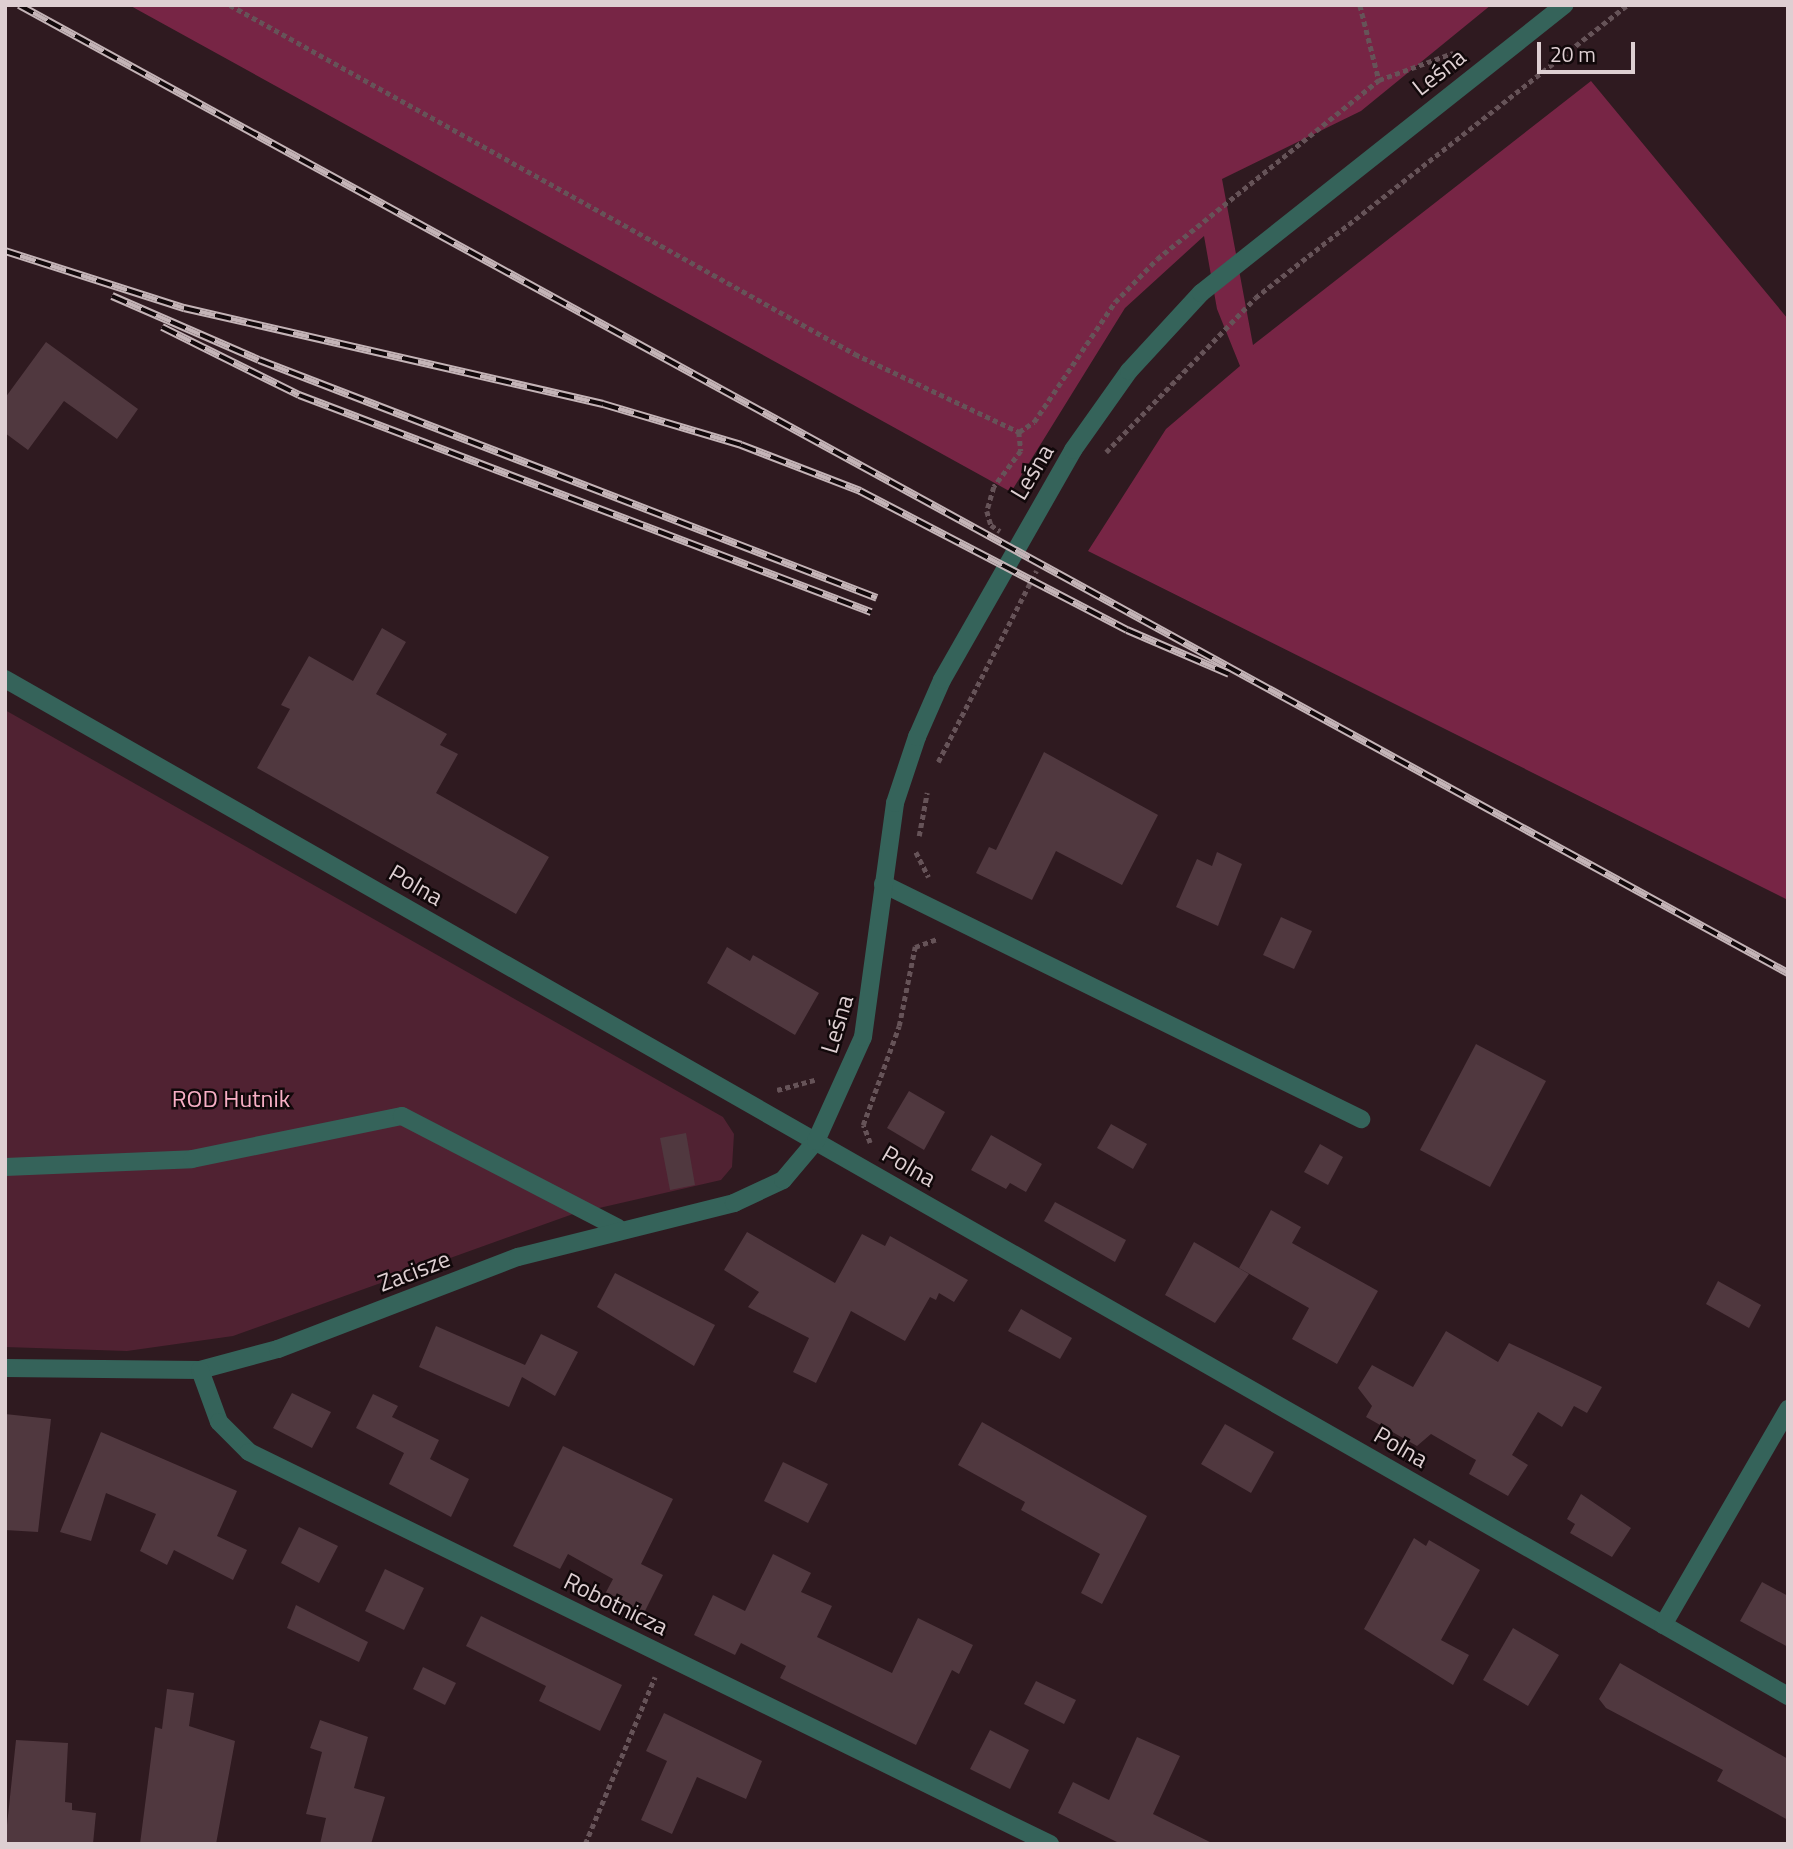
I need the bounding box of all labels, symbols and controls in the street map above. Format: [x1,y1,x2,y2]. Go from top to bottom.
scale bar [1541,28,1639,72]
text: 20 m [1550,38,1596,70]
street label: Leśna [1407,42,1471,102]
street label: Leśna [1004,439,1060,505]
street label: Polna [384,858,448,912]
street label: Leśna [815,991,859,1057]
park label: ROD Hutnik [172,1085,290,1113]
street label: Polna [877,1139,941,1193]
street label: Zacisze [374,1244,454,1298]
street label: Polna [1369,1420,1433,1474]
street label: Robotnicza [559,1566,673,1642]

